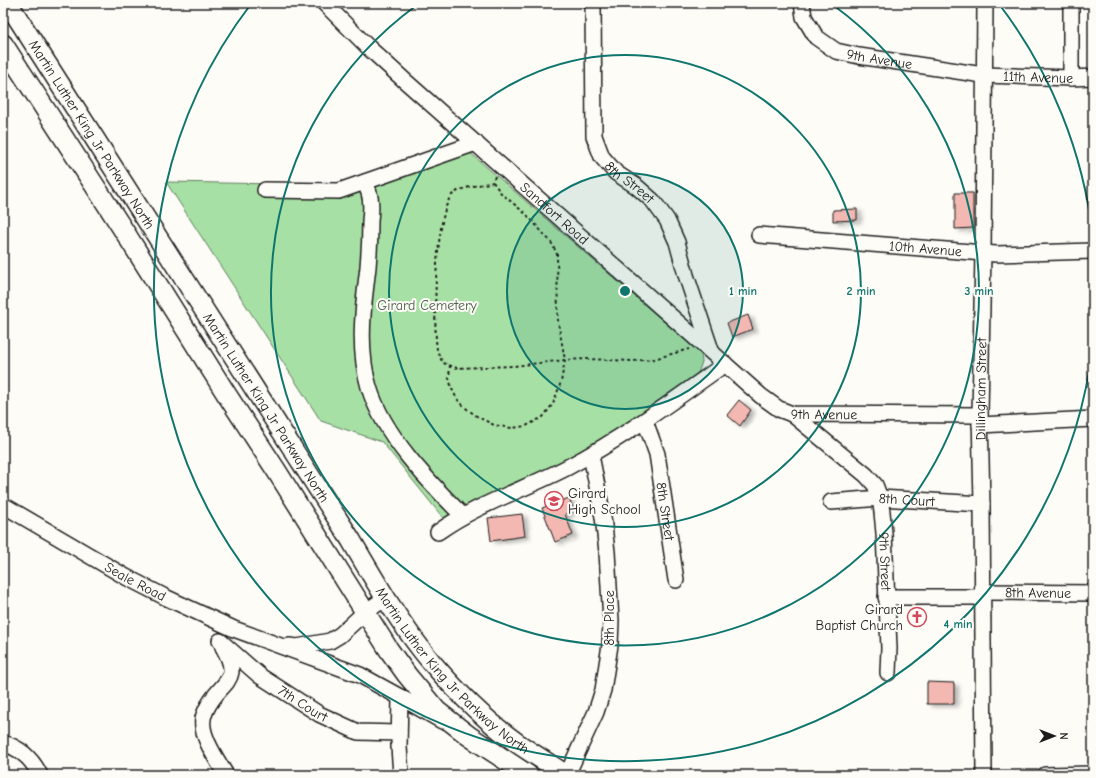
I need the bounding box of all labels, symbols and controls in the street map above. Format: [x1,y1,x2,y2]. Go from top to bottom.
street label: Martin Luther King Jr Parkway North [25,37,159,232]
street label: 9th Avenue [845,45,913,73]
street label: 11th Avenue [1003,67,1073,87]
street label: 8th Street [601,158,659,207]
street label: Sandfort Road [517,178,592,248]
street label: 10th Avenue [888,237,963,260]
centre of rings [618,284,632,298]
text: 1 min [729,284,757,298]
text: 2 min [846,284,876,298]
text: 3 min [964,284,994,298]
park label: Girard Cemetery [377,297,478,314]
street label: Martin Luther King Jr Parkway North [200,310,333,505]
street label: Dillingham Street [971,337,990,441]
street label: 9th Avenue [791,405,857,423]
street label: 8th Street [653,481,679,542]
place label: Girard High School [568,485,641,518]
street label: 8th Court [878,489,936,510]
school or university icon: Girard High School [543,490,565,512]
street label: 9th Street [875,532,895,592]
street label: Seale Road [102,558,169,605]
street label: Martin Luther King Jr Parkway North [372,584,533,757]
street label: 8th Avenue [1005,584,1071,601]
street label: 8th Place [601,590,618,646]
place label: Girard Baptist Church [815,601,903,634]
church icon: Girard Baptist Church [906,606,928,628]
text: 4 min [944,617,972,631]
street label: 7th Court [275,681,331,726]
north arrow [1034,716,1074,756]
text: N [1057,732,1070,740]

